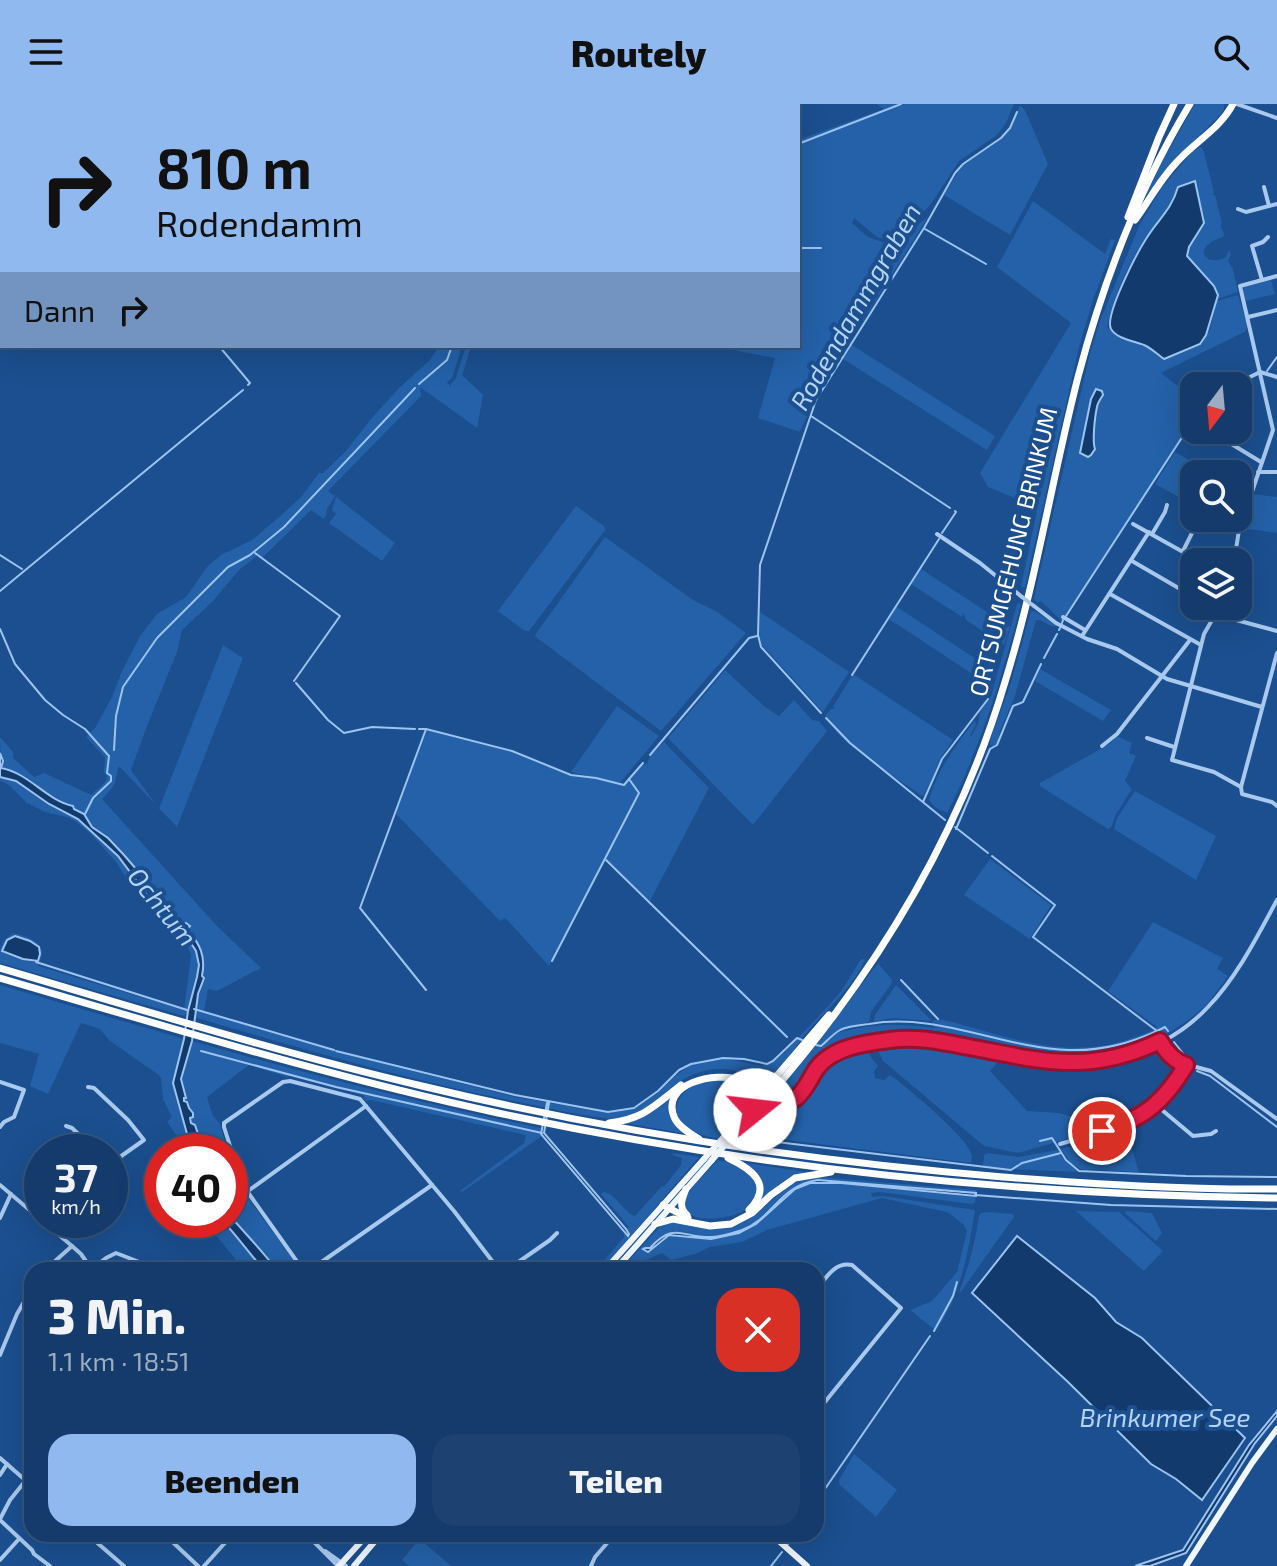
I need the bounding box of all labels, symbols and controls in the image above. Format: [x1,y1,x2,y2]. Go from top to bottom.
icon: menu [24,30,68,74]
icon: search [1209,30,1253,74]
text: Routely [571,31,706,74]
text: 810 m [156,133,312,200]
icon: right [24,136,128,240]
water label: Rodendammgraben [783,197,926,415]
text: Rodendamm [156,201,363,244]
icon: right [111,288,155,332]
text: Dann [24,292,95,328]
north arrow [1180,372,1252,444]
map controls [1180,372,1252,620]
street label: ORTSUMGEHUNG BRINKUM [963,404,1063,699]
button: search [1180,460,1252,532]
button: layers [1180,548,1252,620]
water label: Ochtum [122,860,204,952]
position arrow [713,1068,797,1152]
pin [1068,1097,1136,1165]
icon: arrive [1080,1109,1124,1153]
speed limit sign: 40 [144,1134,248,1238]
text: 37 [54,1152,98,1200]
text: km/h [51,1194,101,1218]
text: 3 Min. [48,1286,186,1344]
button: close [716,1288,800,1372]
text: 1.1 km · 18:51 [48,1345,190,1376]
water label: Brinkumer See [1080,1401,1250,1432]
button: Beenden [48,1434,416,1526]
button: Teilen [432,1434,800,1526]

